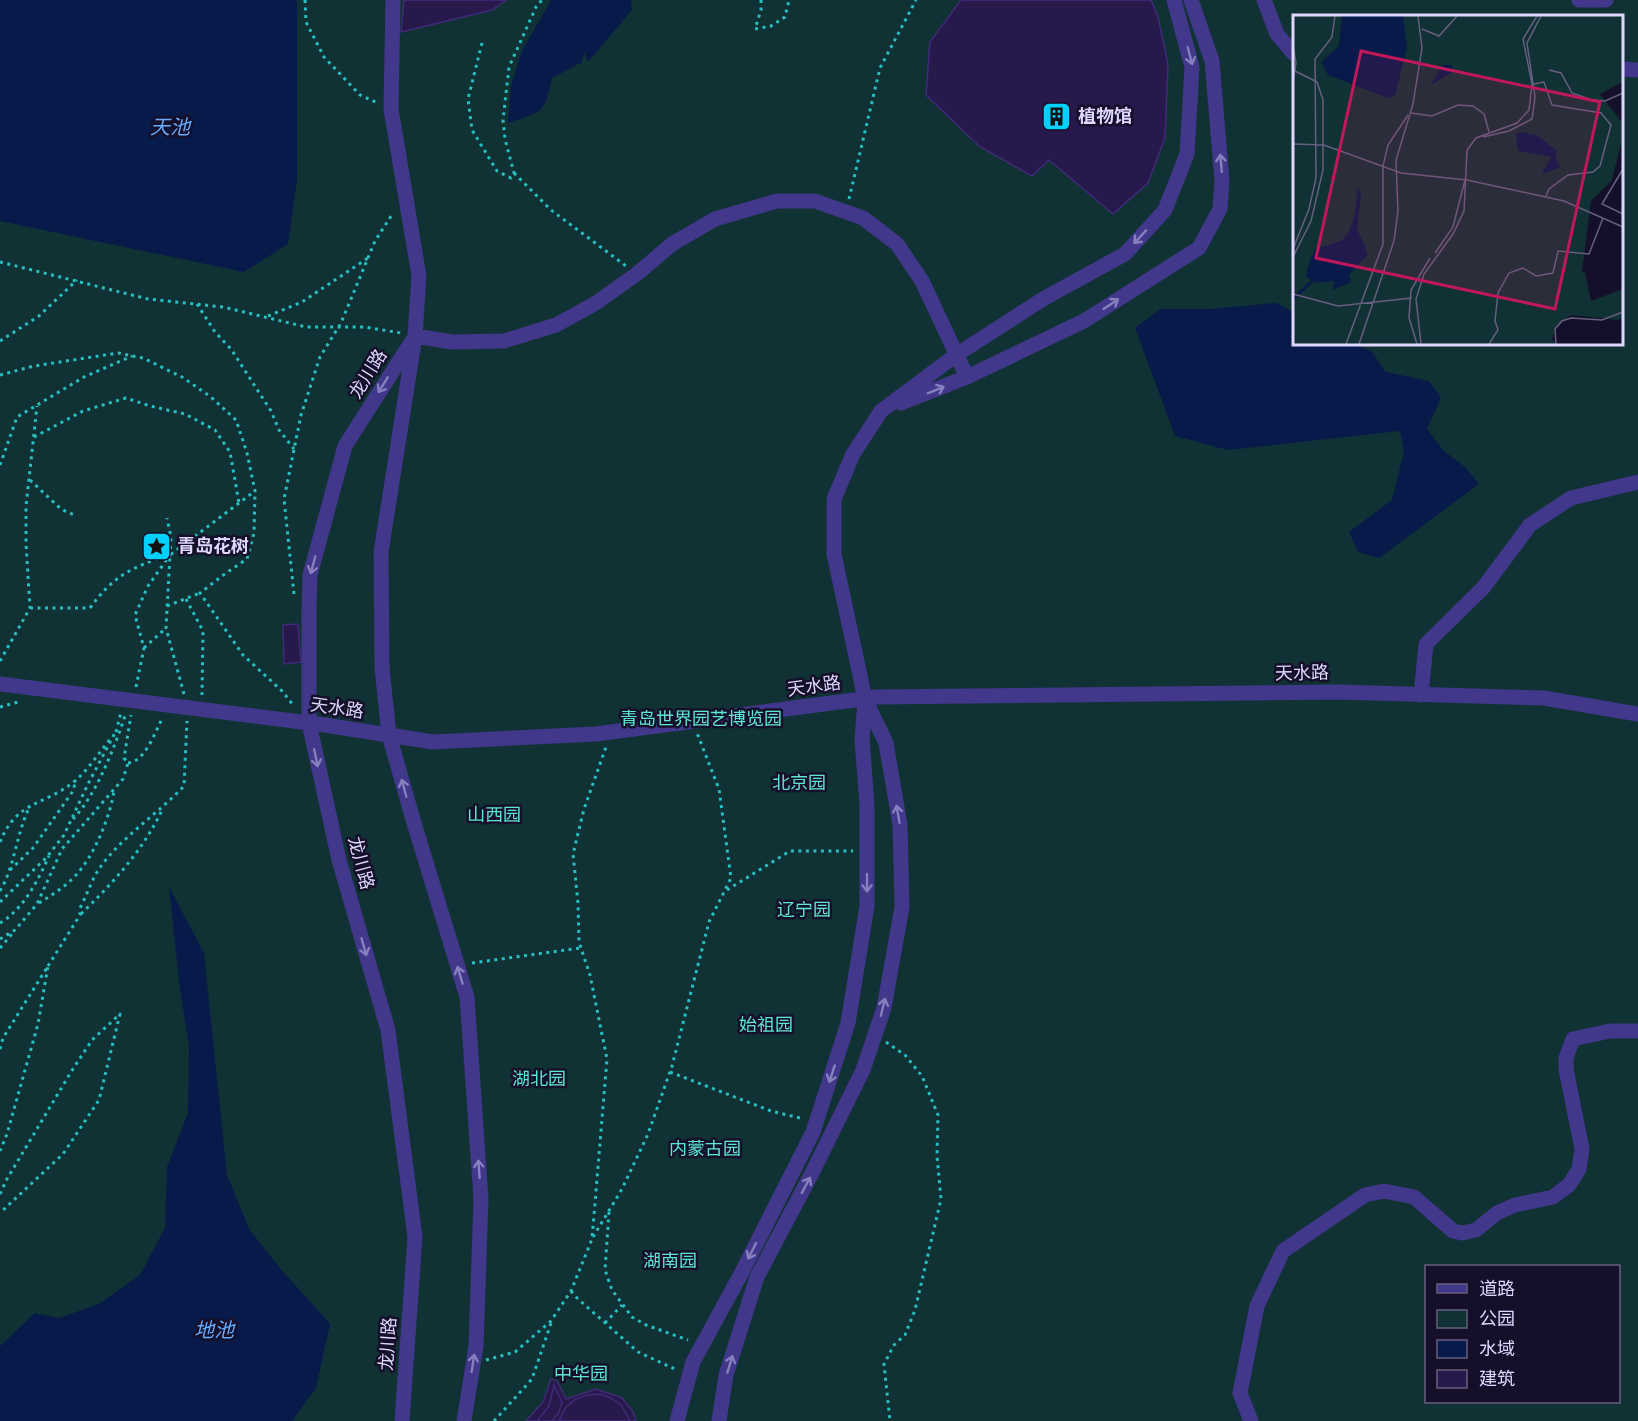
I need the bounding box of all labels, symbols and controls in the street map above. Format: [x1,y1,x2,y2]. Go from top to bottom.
inset map [1293,15,1623,345]
one-way arrow [1184,47,1196,66]
building icon: 植物馆 [1041,100,1073,132]
place label: 植物馆 [1078,105,1132,127]
water label: 天池 [150,115,192,139]
one-way arrow [1215,153,1226,173]
one-way arrow [1133,229,1147,244]
one-way arrow [1102,298,1119,310]
street label: 龙川路 [344,345,392,403]
one-way arrow [377,376,389,393]
one-way arrow [926,383,945,394]
place icon: 青岛花树 [140,530,172,562]
place label: 青岛花树 [177,535,249,557]
one-way arrow [306,555,318,574]
street label: 天水路 [1275,662,1329,684]
street label: 天水路 [786,671,842,701]
street label: 天水路 [309,693,365,723]
park label: 青岛世界园艺博览园 [620,708,782,730]
one-way arrow [311,749,323,768]
park label: 北京园 [772,772,826,794]
one-way arrow [398,779,409,798]
park label: 山西园 [467,804,521,826]
one-way arrow [893,804,904,824]
street label: 龙川路 [343,834,379,892]
one-way arrow [861,872,873,892]
park label: 辽宁园 [777,899,831,921]
one-way arrow [359,937,370,956]
one-way arrow [454,966,465,985]
one-way arrow [878,998,890,1017]
park label: 始祖园 [739,1014,793,1036]
one-way arrow [825,1064,836,1083]
park label: 湖北园 [512,1068,566,1090]
park label: 内蒙古园 [669,1138,741,1160]
one-way arrow [474,1159,485,1179]
one-way arrow [800,1177,812,1194]
one-way arrow [746,1242,758,1260]
park label: 湖南园 [643,1250,697,1272]
legend [1425,1265,1620,1403]
text: 道路 [1479,1278,1515,1300]
text: 公园 [1479,1308,1515,1330]
street label: 龙川路 [375,1316,401,1372]
water label: 地池 [194,1318,236,1342]
text: 水域 [1479,1338,1515,1360]
one-way arrow [468,1354,479,1374]
one-way arrow [725,1355,736,1374]
park label: 中华园 [554,1363,608,1385]
text: 建筑 [1479,1368,1515,1390]

